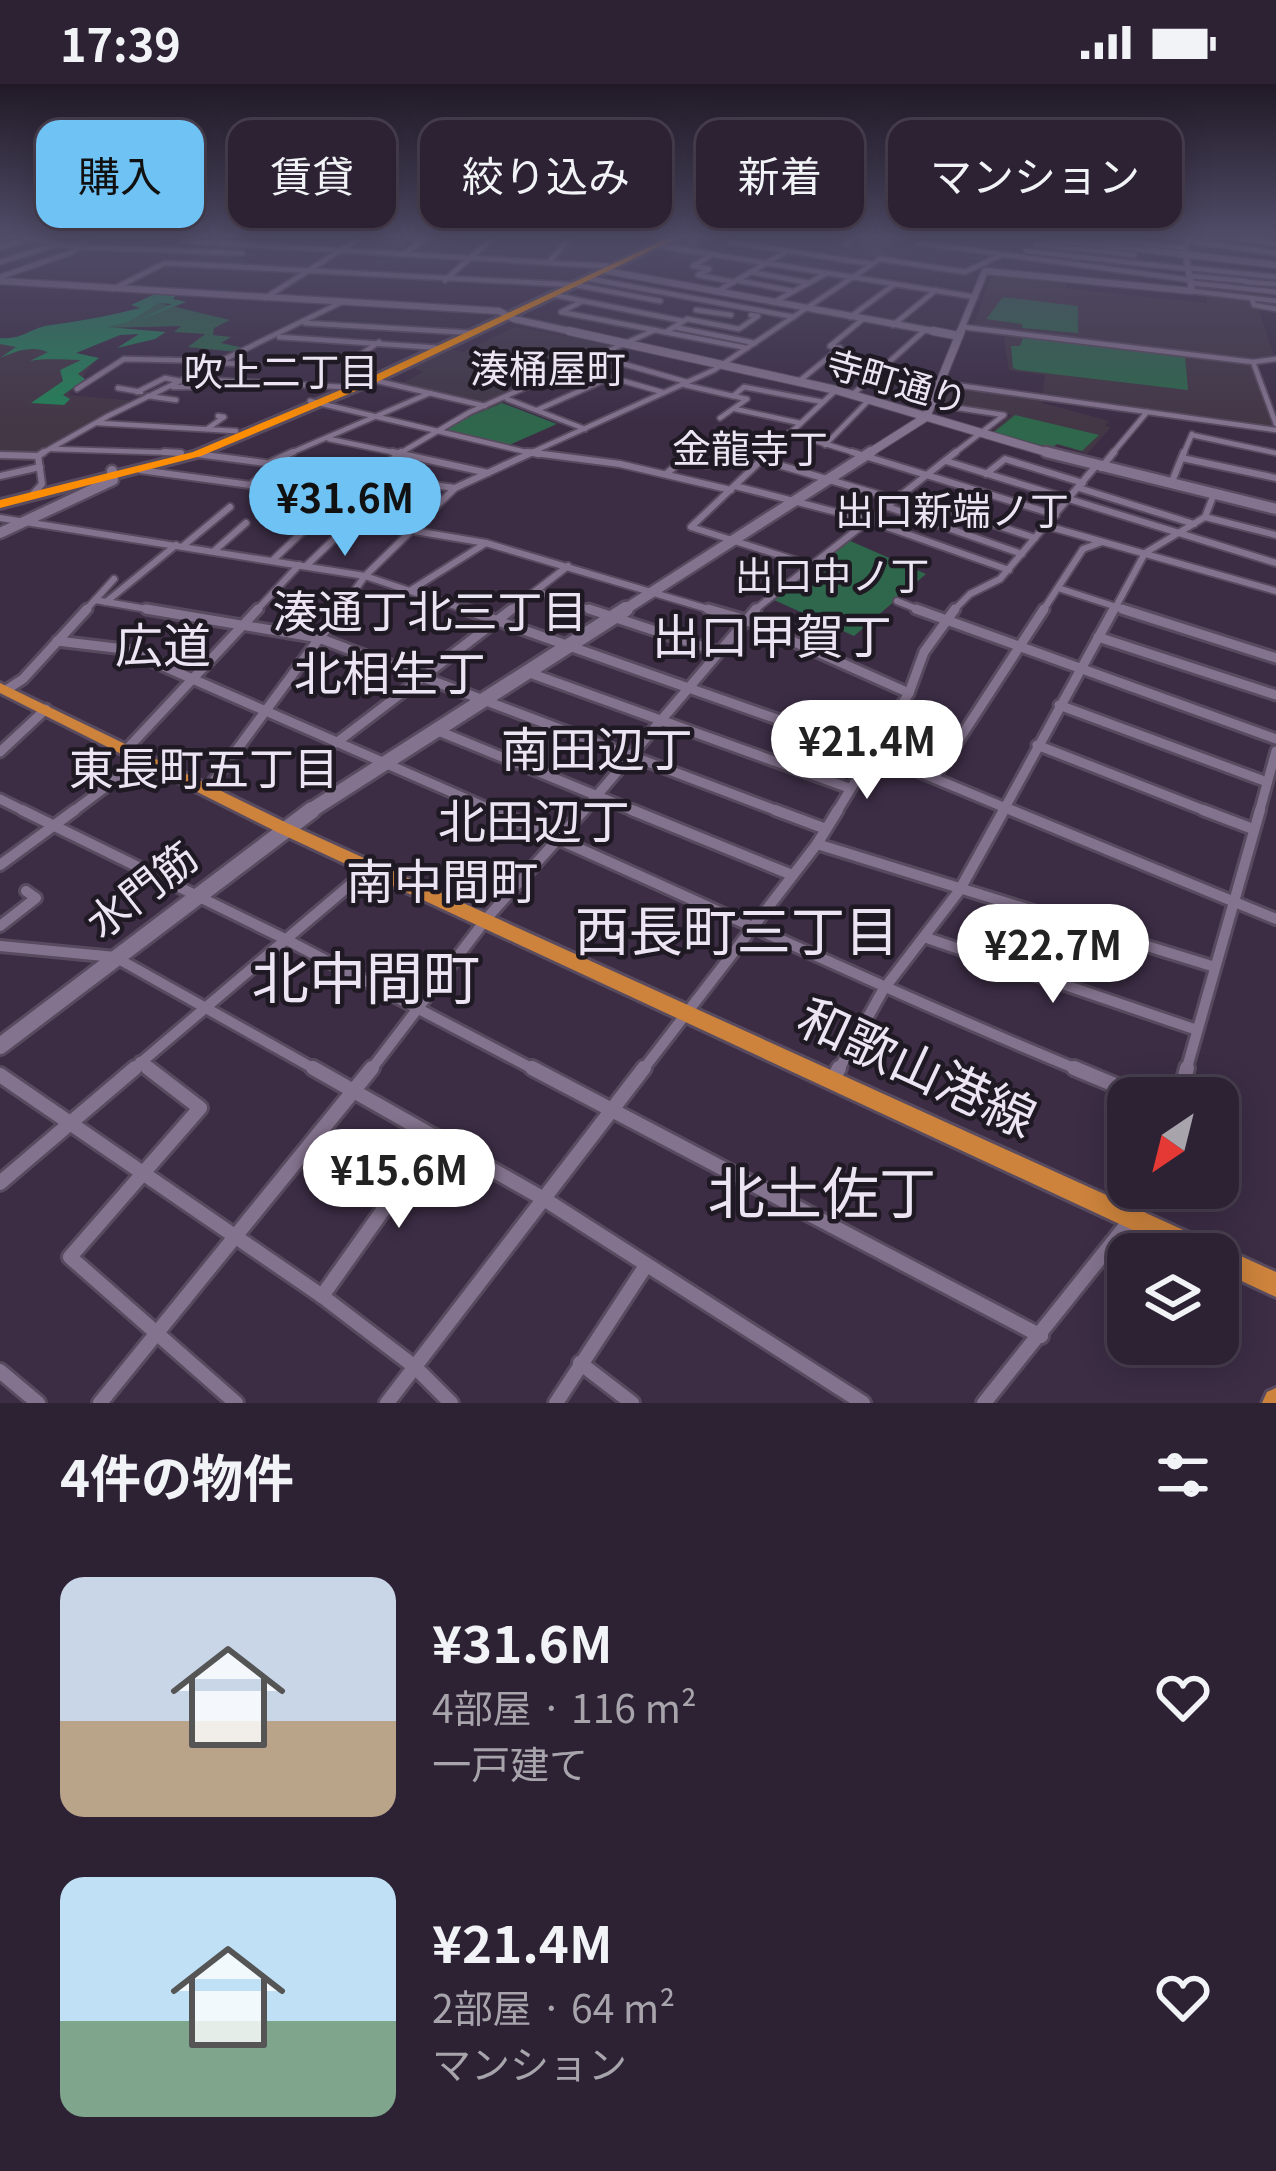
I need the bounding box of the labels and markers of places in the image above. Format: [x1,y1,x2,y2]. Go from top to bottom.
pin: ¥31.6M [247,457,443,559]
pin: ¥21.4M [769,700,965,802]
pin: ¥22.7M [955,904,1151,1006]
pin: ¥15.6M [301,1129,497,1231]

